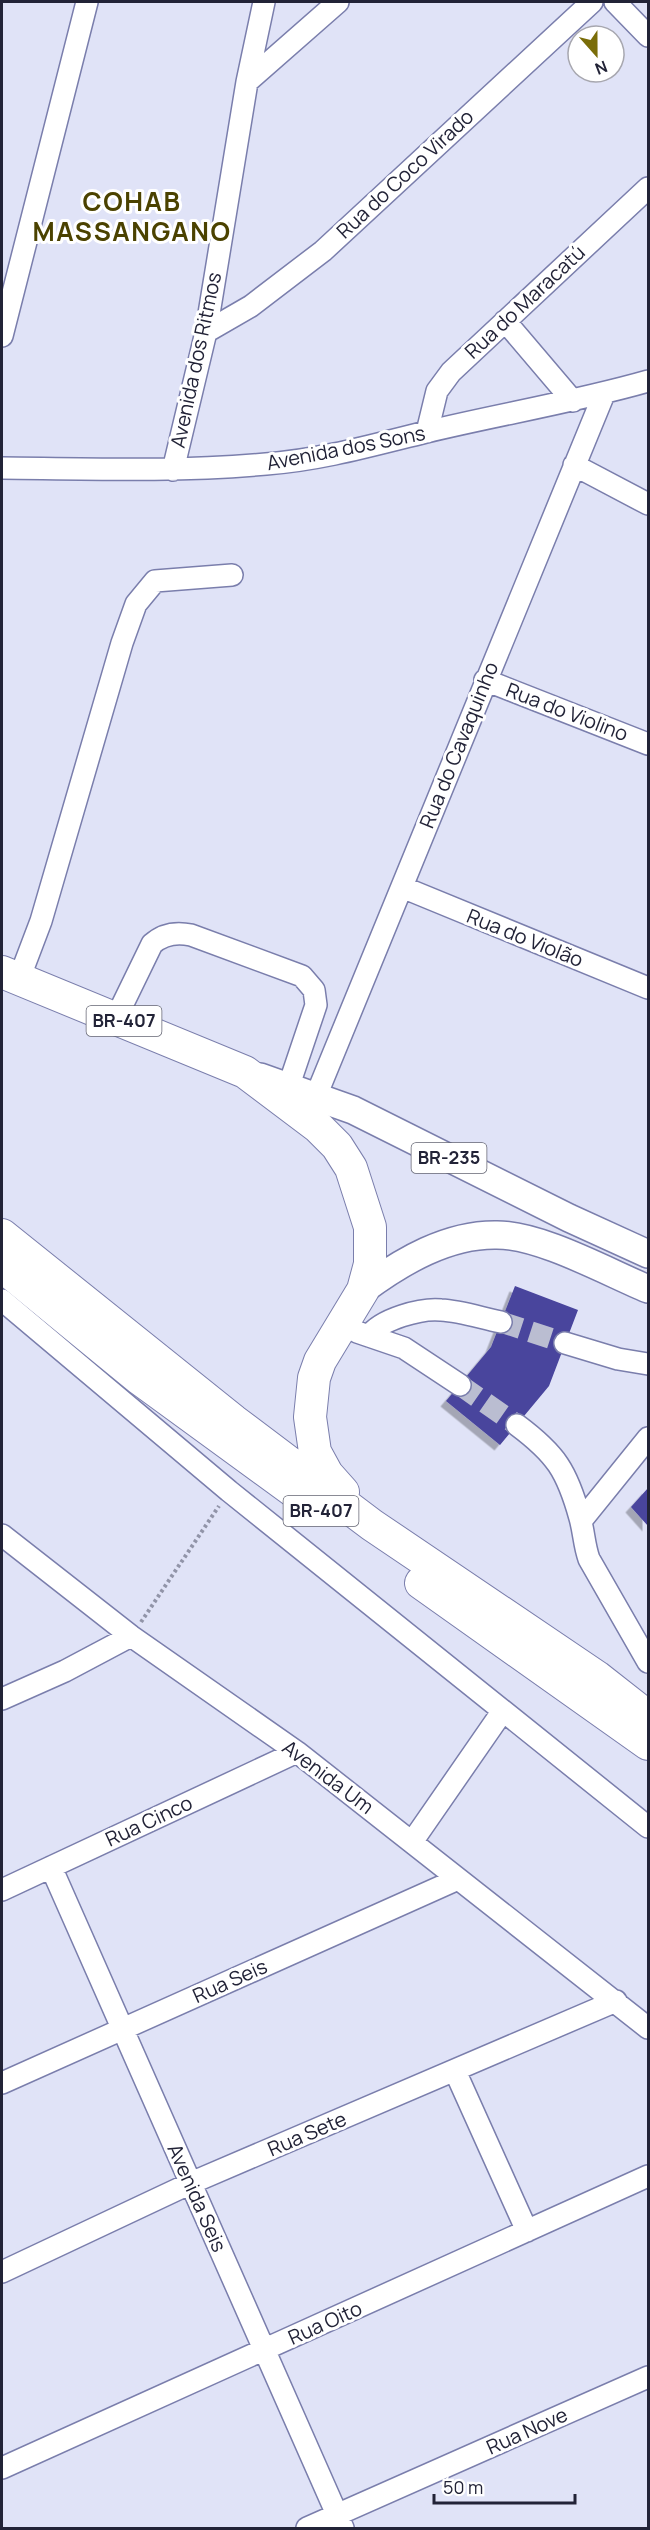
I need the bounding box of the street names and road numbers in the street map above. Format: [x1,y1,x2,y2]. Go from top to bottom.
street label: Rua do Coco Virado [330,103,479,244]
street label: Rua do Maracatú [459,239,591,364]
street label: Avenida dos Ritmos [164,270,227,450]
street label: Avenida dos Sons [264,419,428,476]
street label: Rua do Cavaquinho [413,658,504,832]
street label: Rua do Violino [502,676,632,747]
street label: Rua do Violão [463,902,587,973]
road number: BR-407 [86,1006,162,1036]
road number: BR-235 [412,1143,486,1173]
road number: BR-407 [284,1496,358,1526]
street label: Avenida Um [277,1733,379,1820]
street label: Rua Cinco [101,1789,197,1852]
street label: Rua Seis [188,1952,271,2009]
street label: Rua Sete [263,2105,350,2162]
street label: Avenida Seis [162,2139,233,2256]
street label: Rua Oito [284,2294,366,2351]
street label: Rua Nove [482,2401,572,2460]

